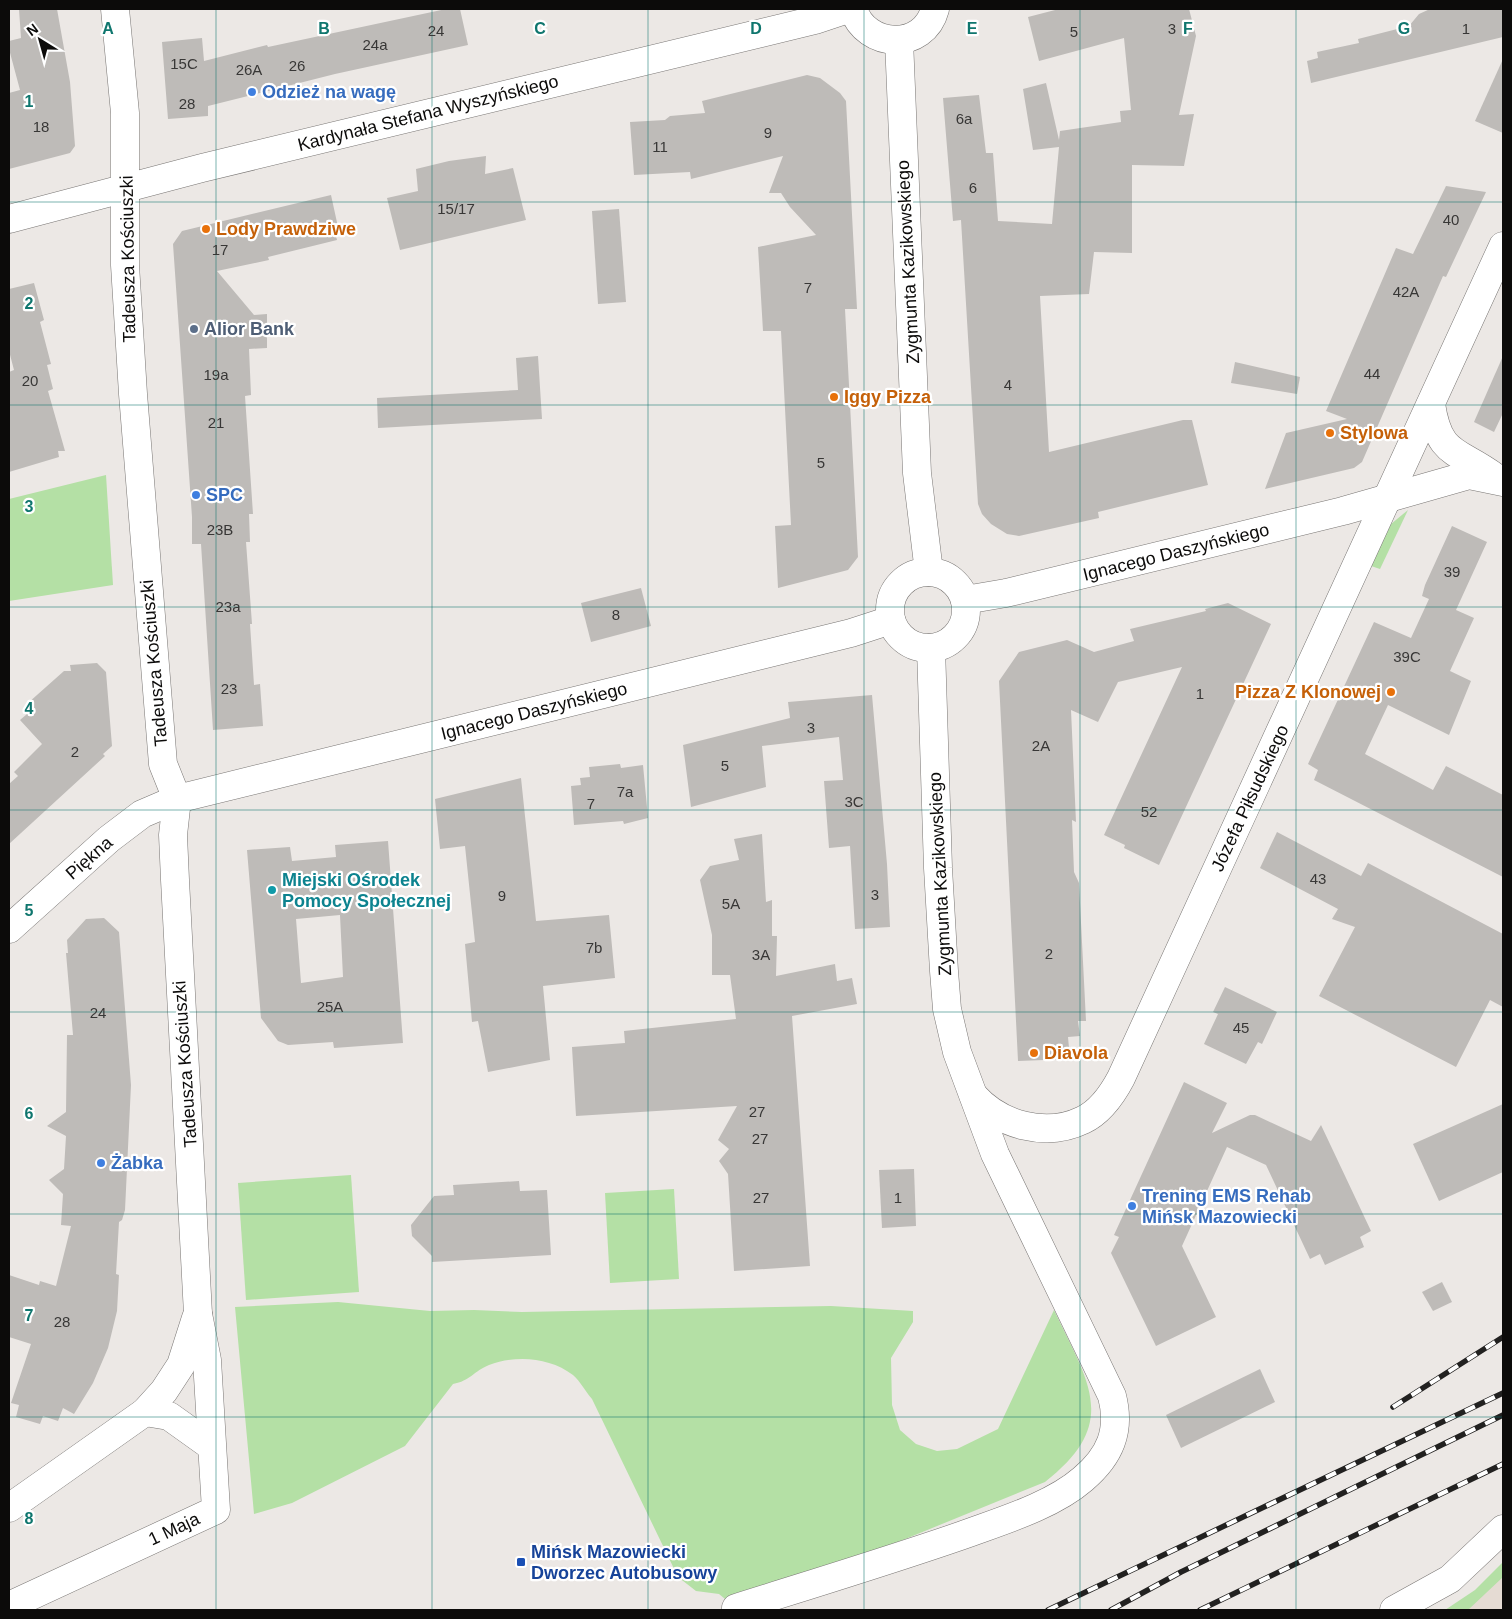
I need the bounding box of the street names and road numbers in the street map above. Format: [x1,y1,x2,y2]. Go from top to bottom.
street label: Kardynała Stefana Wyszyńskiego [296,71,560,155]
street label: Zygmunta Kazikowskiego [893,160,923,364]
street label: Tadeusza Kościuszki [117,175,139,343]
street label: Ignacego Daszyńskiego [1081,519,1271,585]
street label: Tadeusza Kościuszki [137,579,171,747]
street label: Ignacego Daszyńskiego [439,678,629,744]
street label: Józefa Piłsudskiego [1207,722,1293,874]
street label: Zygmunta Kazikowskiego [925,772,955,976]
street label: Piękna [62,832,117,884]
street label: Tadeusza Kościuszki [169,980,201,1148]
street label: 1 Maja [145,1508,204,1549]

